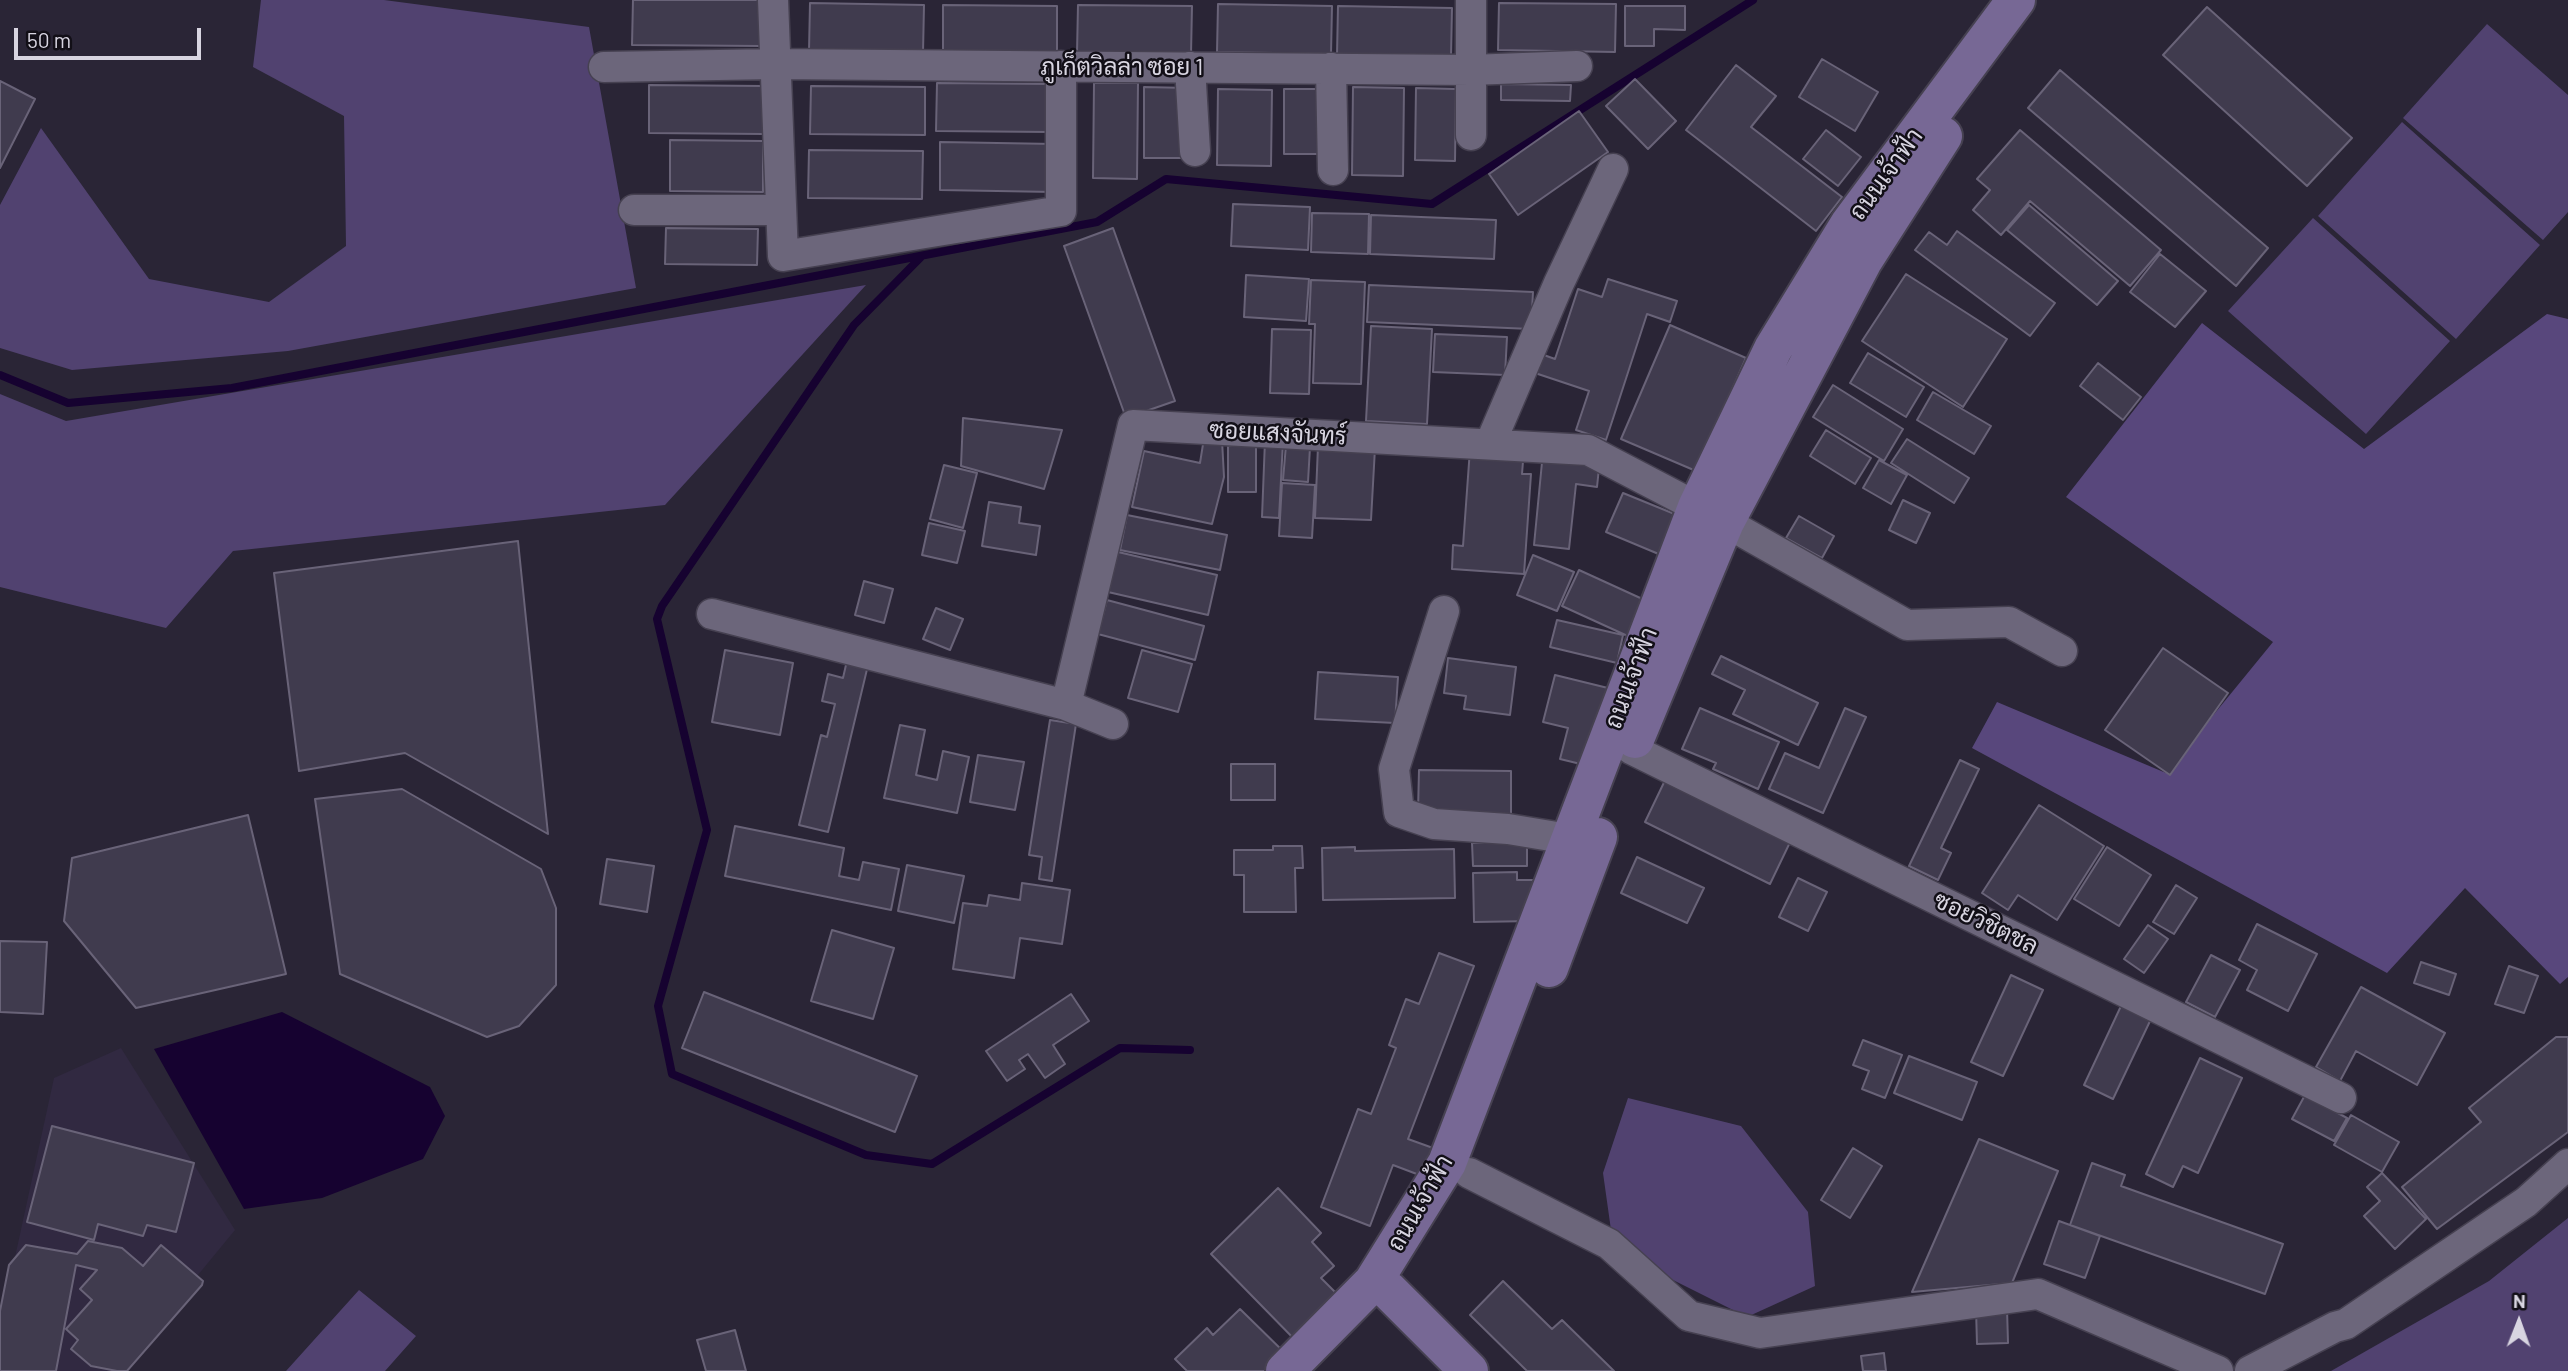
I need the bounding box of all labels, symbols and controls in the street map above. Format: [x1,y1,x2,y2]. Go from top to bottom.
scale bar [18,14,205,58]
text: 50 m [27,27,71,52]
street label: ภูเก็ตวิลล่า ซอย 1 [1041,53,1203,81]
street label: ถนนเจ้าฟ้า [1843,123,1929,225]
street label: ซอยแสงจันทร์ [1209,415,1347,451]
street label: ถนนเจ้าฟ้า [1599,623,1663,733]
street label: ซอยวิชิตชล [1929,885,2043,961]
street label: ถนนเจ้าฟ้า [1381,1150,1459,1256]
north arrow [2484,1287,2554,1357]
text: N [2513,1289,2526,1312]

